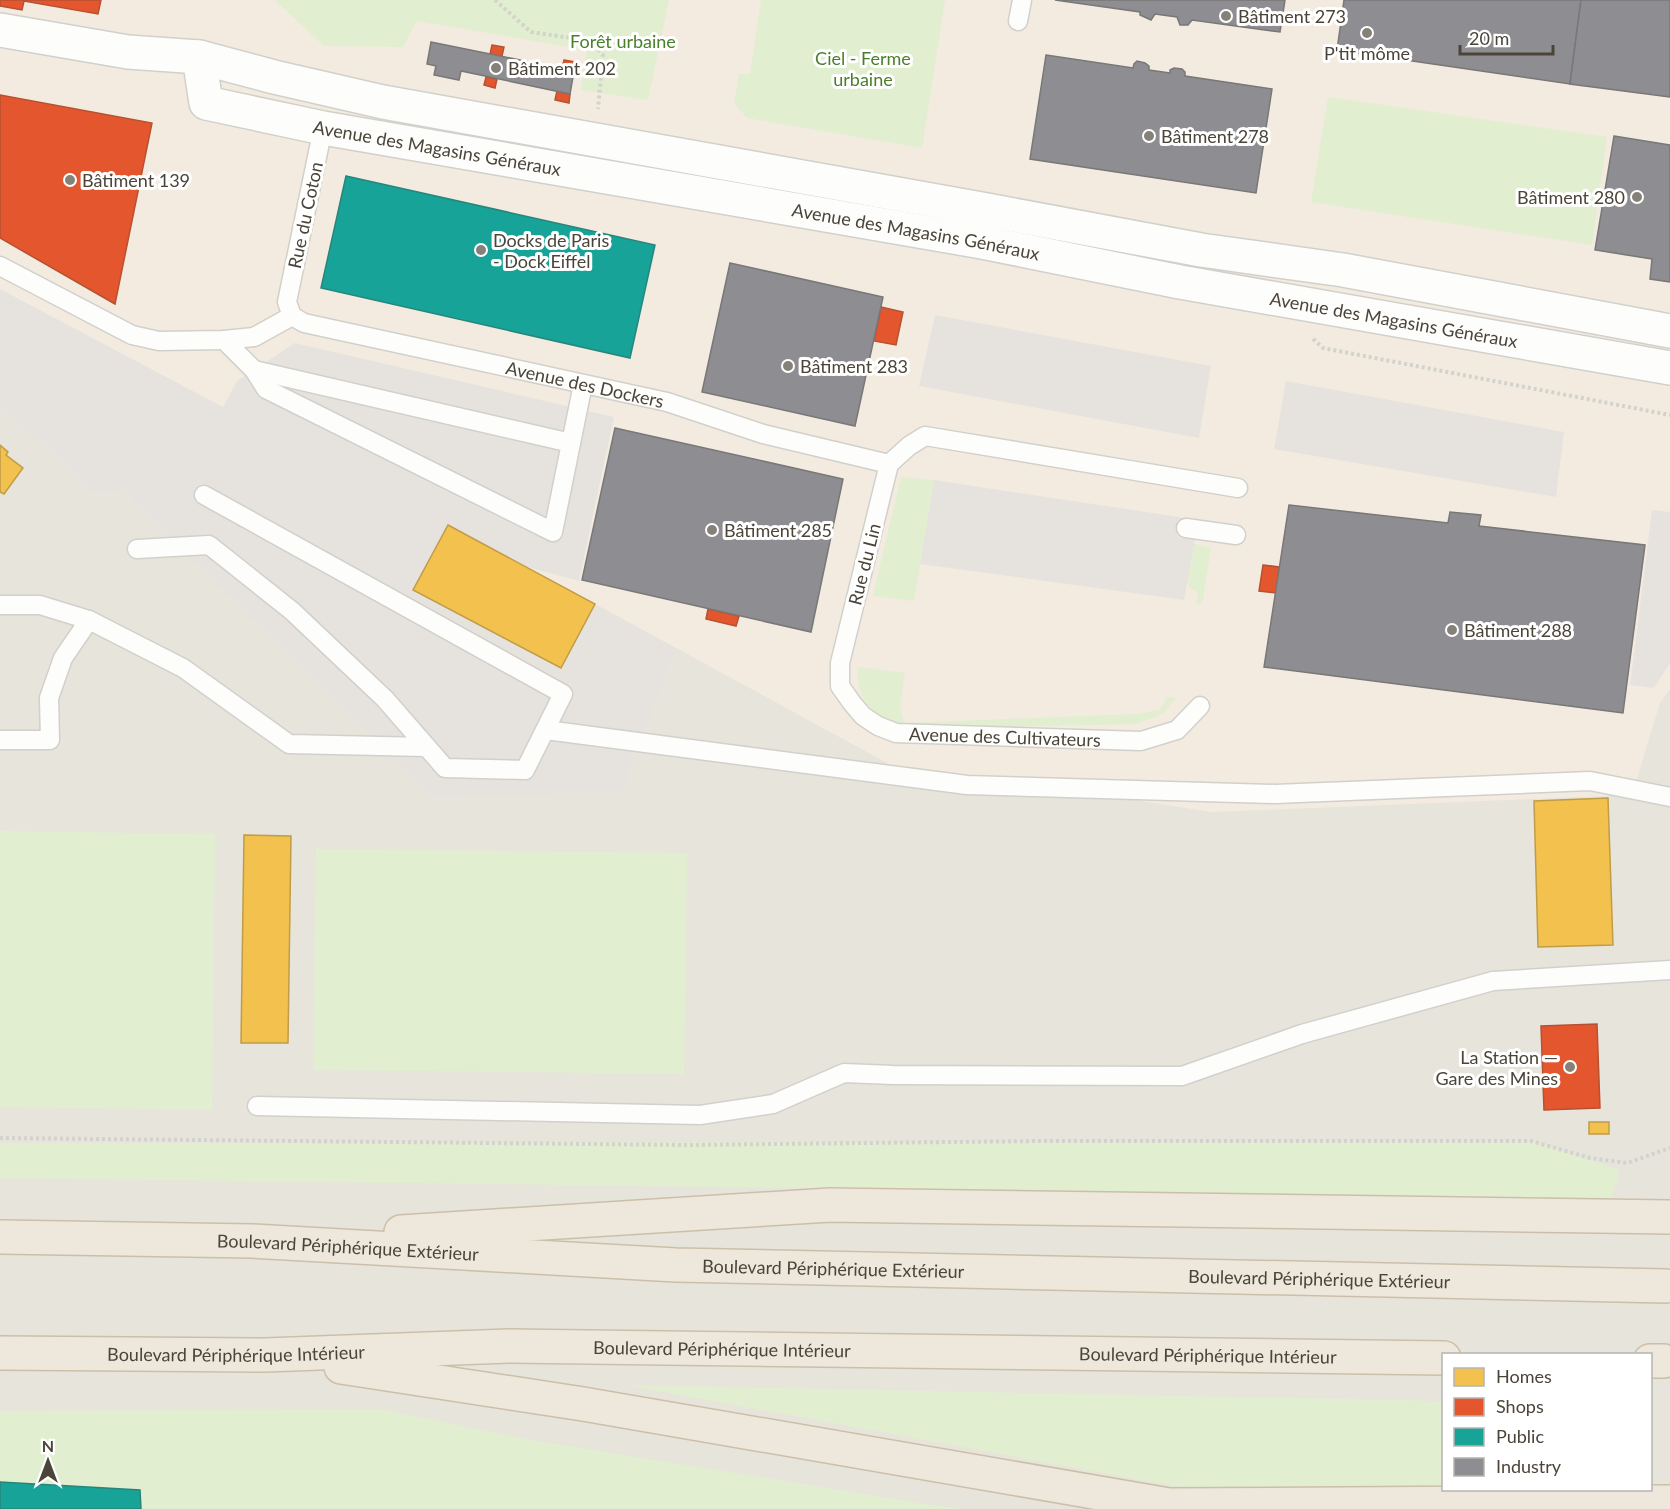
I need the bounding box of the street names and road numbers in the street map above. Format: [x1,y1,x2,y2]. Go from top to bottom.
street label: Avenue des Magasins Généraux [311,115,563,180]
street label: Rue du Coton [283,160,327,270]
street label: Avenue des Magasins Généraux [790,198,1042,264]
street label: Avenue des Magasins Généraux [1268,287,1519,352]
street label: Avenue des Dockers [504,356,666,412]
street label: Rue du Lin [843,521,885,607]
street label: Avenue des Cultivateurs [909,722,1101,751]
street label: Boulevard Périphérique Extérieur [217,1229,480,1265]
street label: Boulevard Périphérique Extérieur [702,1255,965,1282]
street label: Boulevard Périphérique Extérieur [1188,1265,1451,1292]
street label: Boulevard Périphérique Intérieur [593,1336,851,1361]
street label: Boulevard Périphérique Intérieur [107,1340,366,1366]
street label: Boulevard Périphérique Intérieur [1079,1342,1337,1368]

